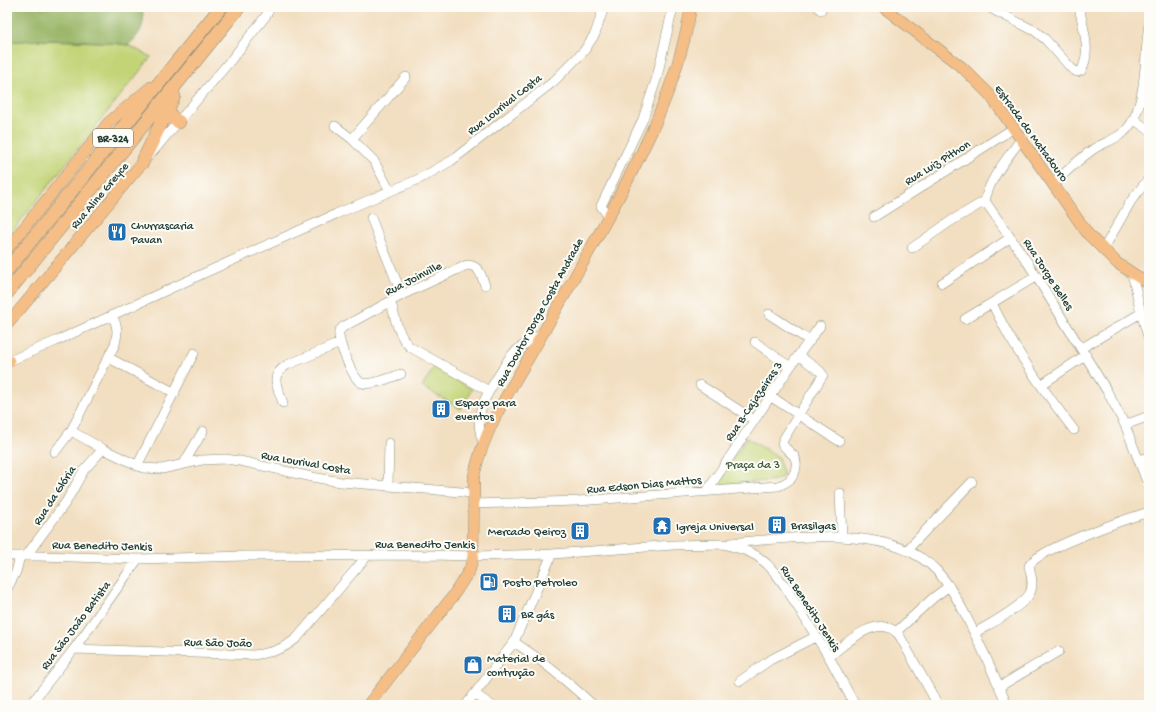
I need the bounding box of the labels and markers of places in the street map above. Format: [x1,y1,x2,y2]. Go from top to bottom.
place label: Churrascaria Pavan [130,220,194,248]
restaurant icon: Churrascaria Pavan [106,221,128,243]
place label: Espaço para eventos [455,397,516,425]
building icon: Espaço para eventos [430,398,452,420]
building icon: Brasilgas [766,514,788,536]
temple icon: Igreja Universal [651,515,673,537]
building icon: Mercado Qeiroz [569,520,591,542]
place label: Brasilgas [790,520,836,534]
place label: Igreja Universal [676,521,754,535]
place label: Mercado Qeiroz [488,526,567,540]
fuel station icon: Posto Petroleo [478,571,500,593]
place label: Posto Petroleo [502,577,578,591]
building icon: BR gás [496,603,518,625]
place label: BR gás [520,609,555,623]
place label: Material de contrução [487,653,546,681]
shop icon: Material de contrução [462,654,484,676]

